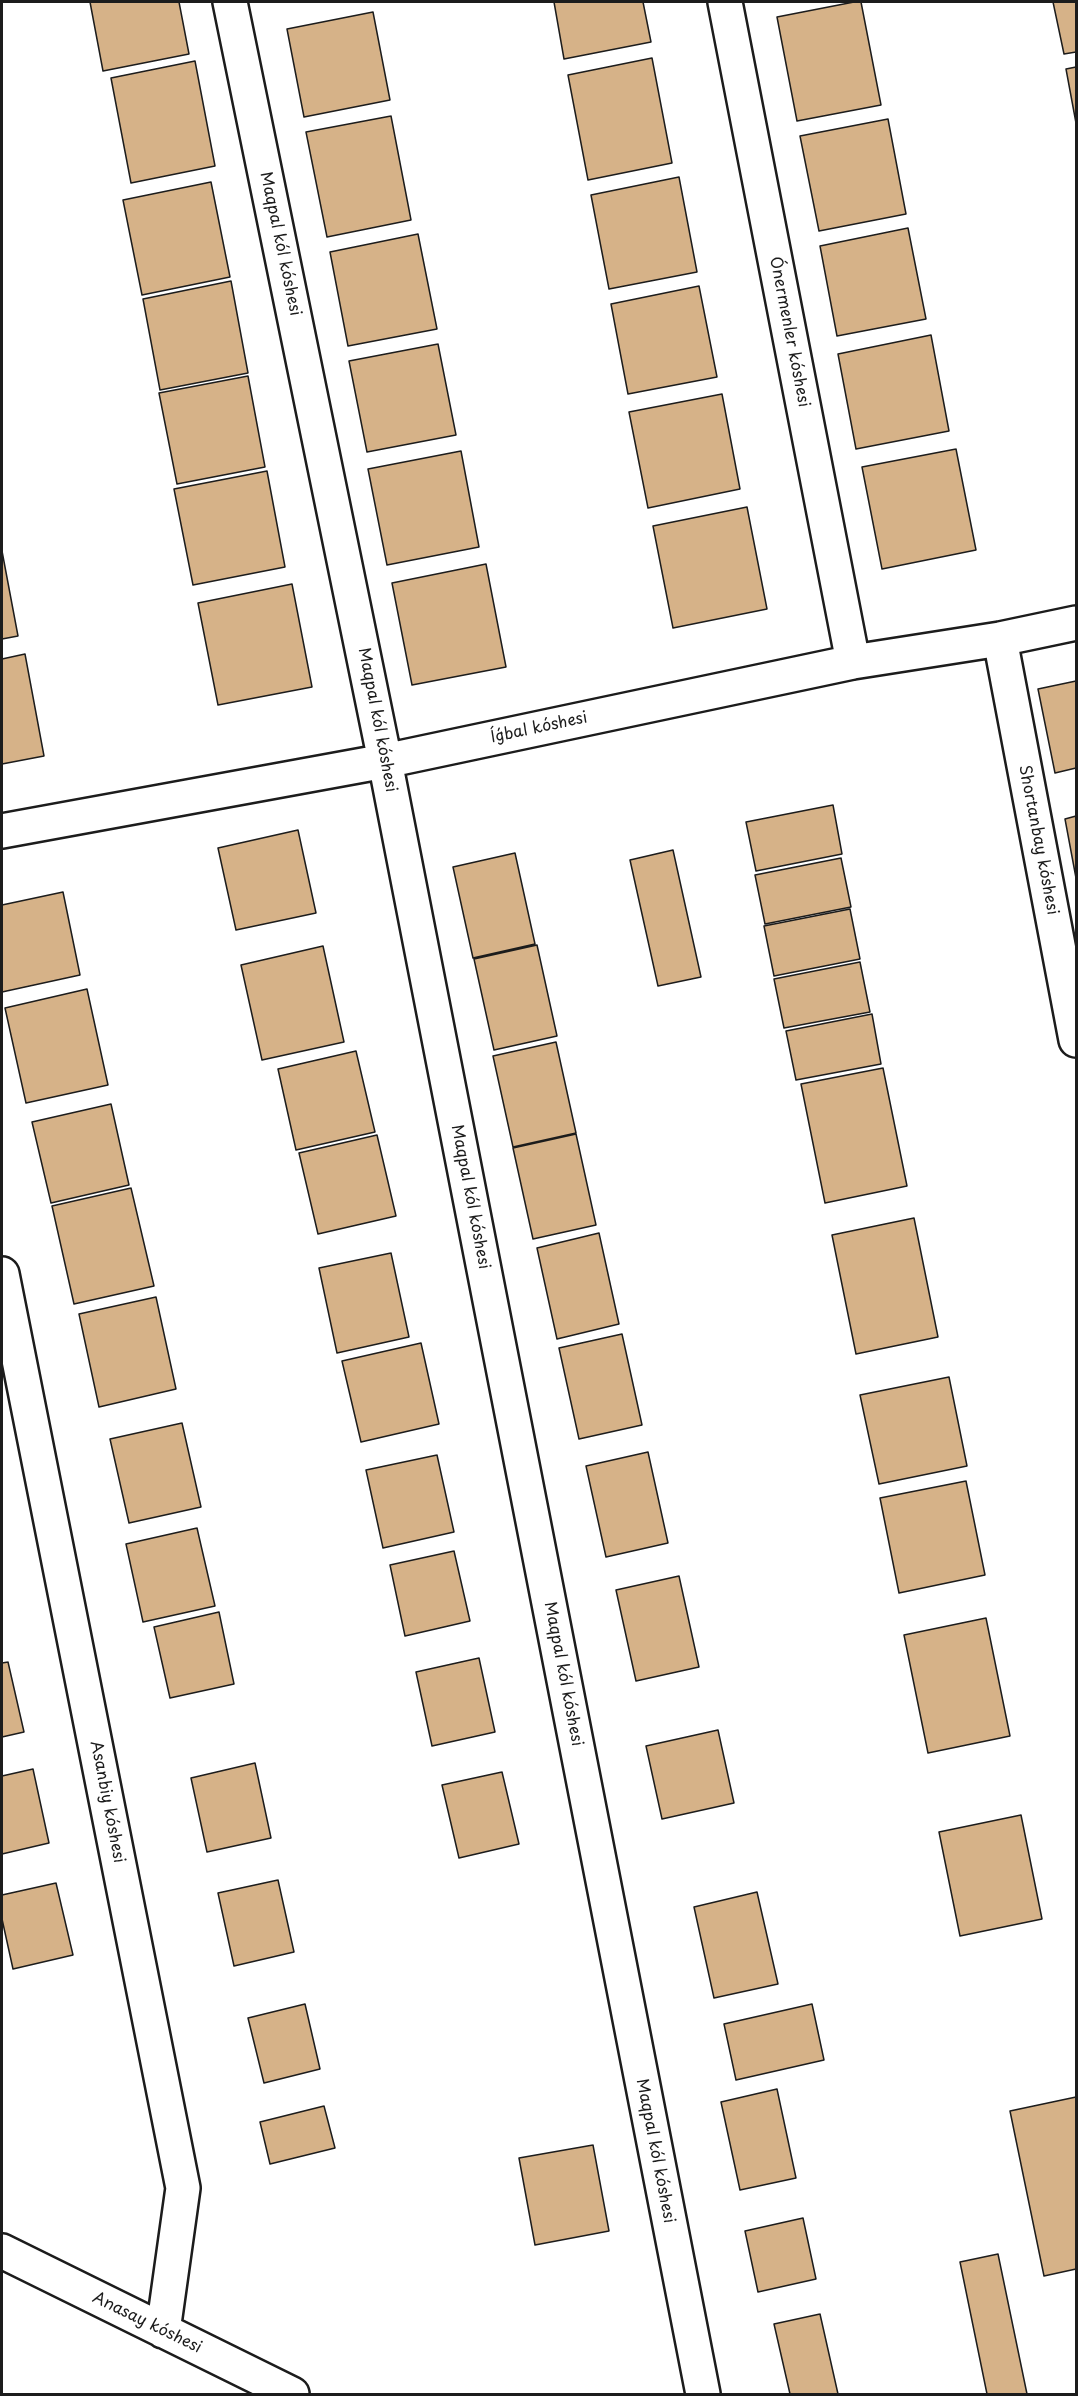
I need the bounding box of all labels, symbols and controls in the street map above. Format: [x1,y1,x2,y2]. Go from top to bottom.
street label: Maqpal kól kóshesi [255,170,305,318]
street label: Ónermenler kóshesi [765,255,813,409]
street label: Maqpal kól kóshesi [354,646,400,794]
street label: Íǵbal kóshesi [489,708,589,748]
street label: Shortanbay kóshesi [1014,763,1062,917]
street label: Maqpal kól kóshesi [447,1123,493,1271]
street label: Maqpal kól kóshesi [540,1600,586,1748]
street label: Asanbiy kóshesi [86,1739,128,1865]
street label: Maqpal kól kóshesi [632,2077,678,2225]
street label: Anasay kóshesi [89,2288,205,2358]

